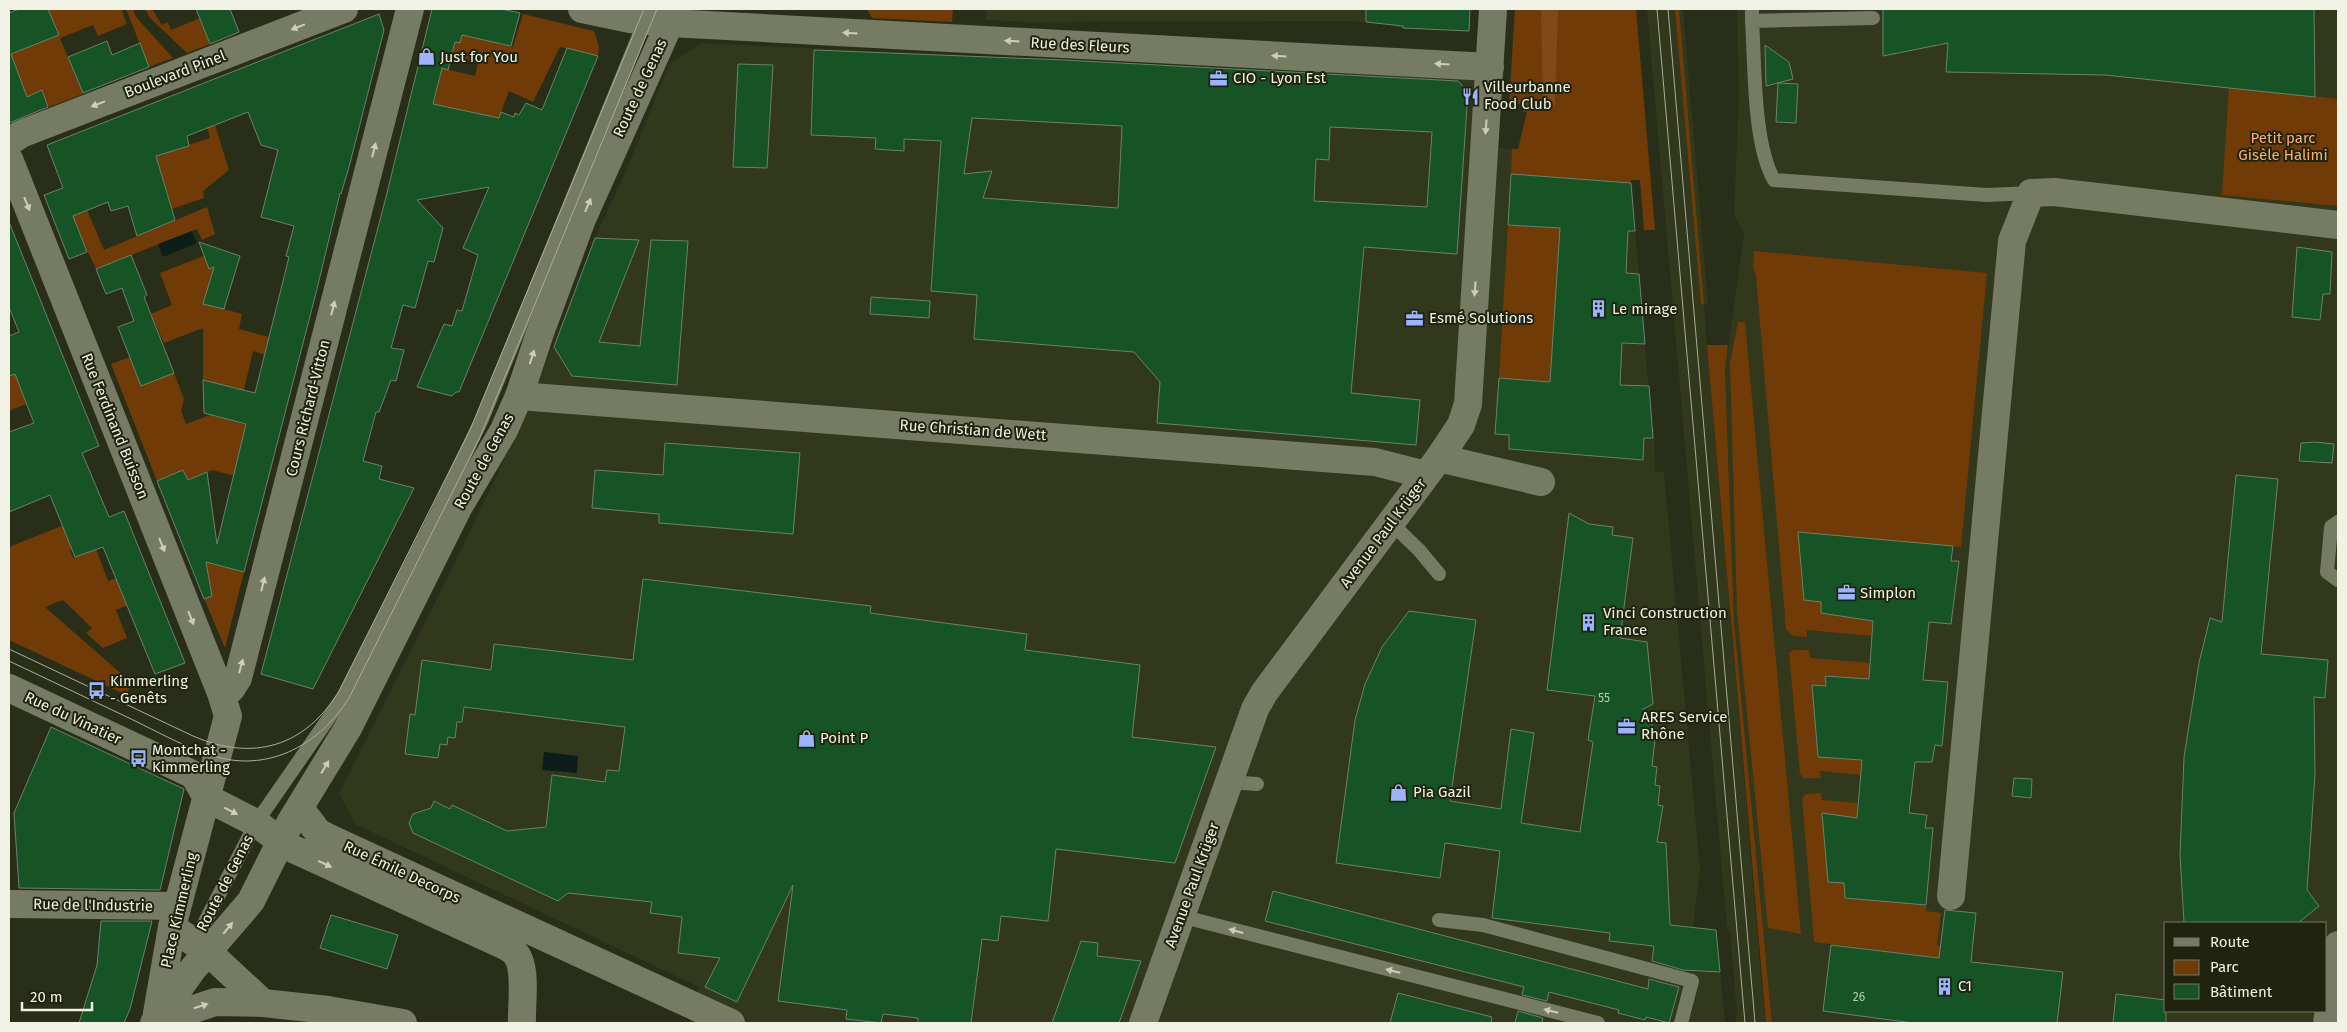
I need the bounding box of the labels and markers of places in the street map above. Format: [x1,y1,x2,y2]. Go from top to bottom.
shop icon: Just for You [416,47,436,67]
place label: Just for You [440,48,518,66]
office icon: CIO - Lyon Est [1209,68,1229,88]
place label: CIO - Lyon Est [1233,69,1326,87]
place label: Villeurbanne Food Club [1484,78,1571,113]
restaurant icon: Villeurbanne Food Club [1460,86,1480,106]
building icon: Le mirage [1588,299,1608,319]
place label: Le mirage [1612,300,1677,318]
office icon: Esmé Solutions [1405,308,1425,328]
place label: Esmé Solutions [1429,309,1533,327]
office icon: Simplon [1836,583,1856,603]
place label: Simplon [1860,584,1916,602]
place label: Vinci Construction France [1603,604,1727,639]
building icon: Vinci Construction France [1579,612,1599,632]
place label: Kimmerling - Genêts [110,672,188,707]
bus stop icon: Kimmerling - Genêts [86,680,106,700]
place label: ARES Service Rhône [1641,708,1728,743]
office icon: ARES Service Rhône [1617,716,1637,736]
shop icon: Point P [796,728,816,748]
place label: Point P [820,729,868,747]
place label: Montchat - Kimmerling [152,741,230,776]
bus stop icon: Montchat - Kimmerling [128,749,148,769]
shop icon: Pia Gazil [1389,782,1409,802]
place label: Pia Gazil [1413,783,1471,801]
building icon: C1 [1934,976,1954,996]
place label: C1 [1958,977,1972,995]

